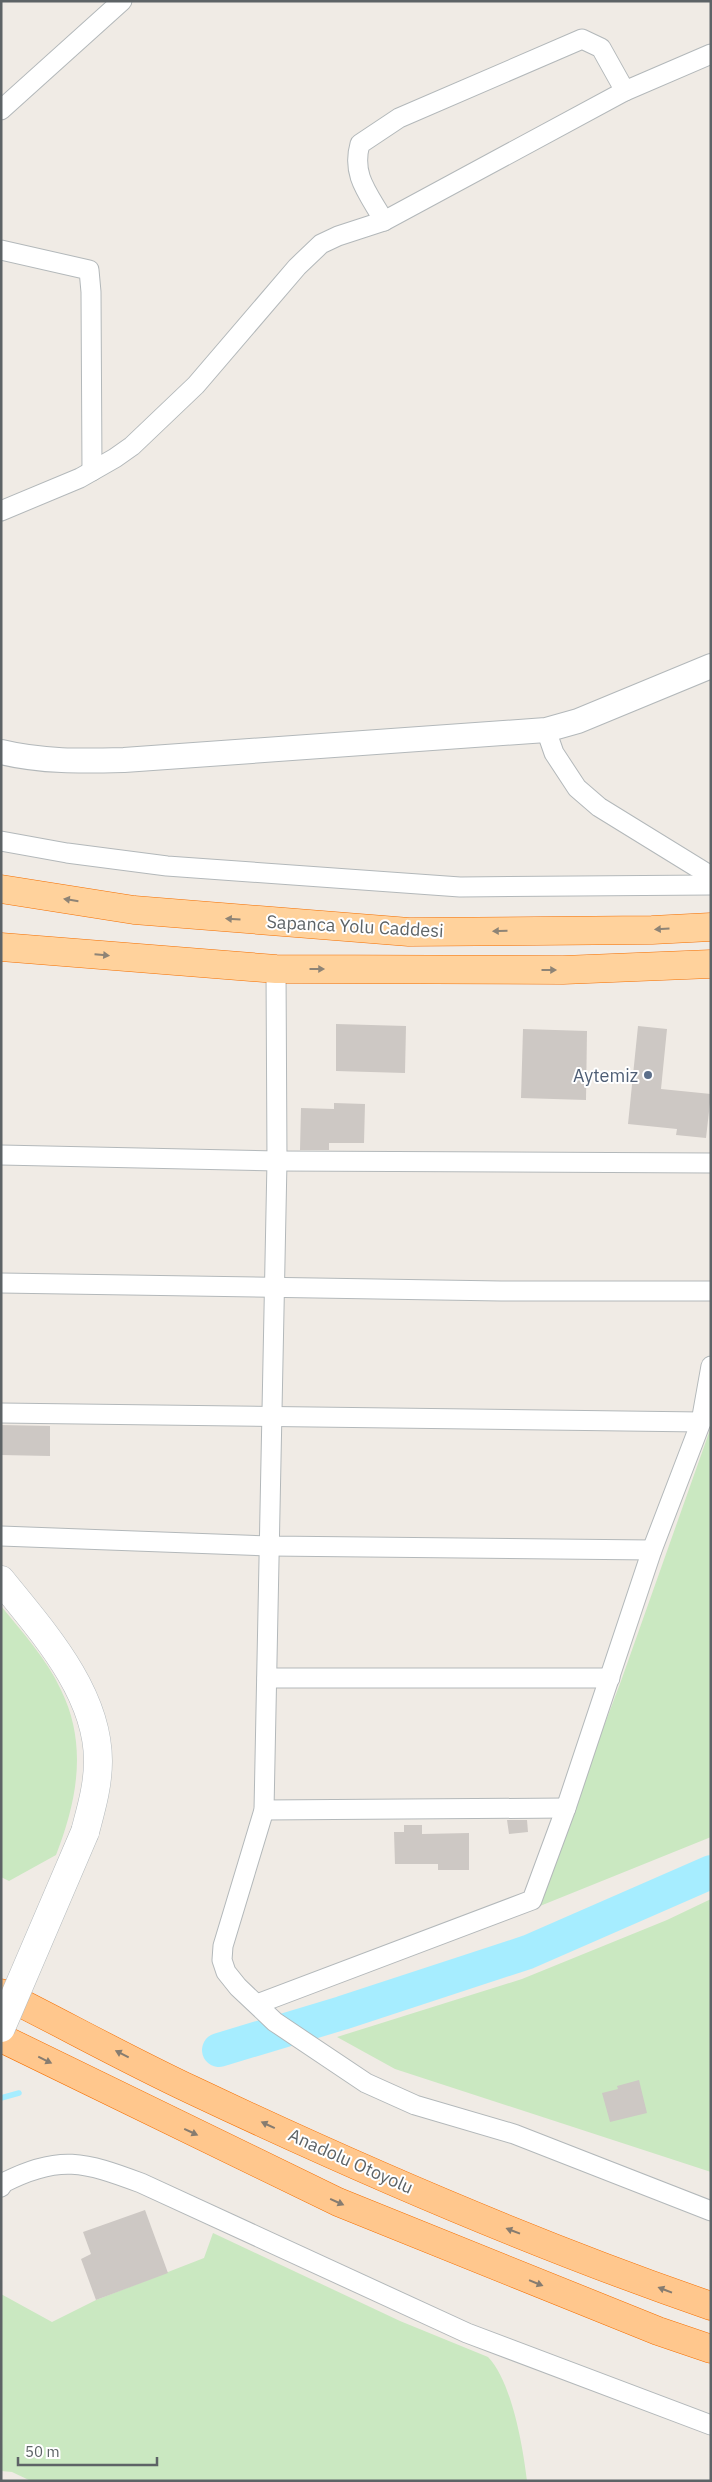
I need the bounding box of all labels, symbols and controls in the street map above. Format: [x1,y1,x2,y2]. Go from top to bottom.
one-way arrow [63,896,79,904]
street label: Sapanca Yolu Caddesi [266,910,444,942]
one-way arrow [224,914,240,922]
one-way arrow [654,926,670,934]
one-way arrow [491,928,507,936]
one-way arrow [94,951,110,959]
one-way arrow [309,965,325,973]
one-way arrow [541,966,557,974]
place label: Aytemiz [573,1064,638,1087]
marker: Aytemiz [642,1069,654,1081]
one-way arrow [114,2050,129,2058]
one-way arrow [38,2056,52,2064]
one-way arrow [261,2120,275,2128]
street label: Anadolu Otoyolu [285,2123,417,2199]
one-way arrow [184,2128,198,2136]
one-way arrow [330,2198,344,2206]
one-way arrow [506,2227,521,2234]
one-way arrow [529,2280,544,2287]
one-way arrow [657,2286,672,2294]
scale bar [18,2434,156,2466]
text: 50 m [25,2442,60,2461]

